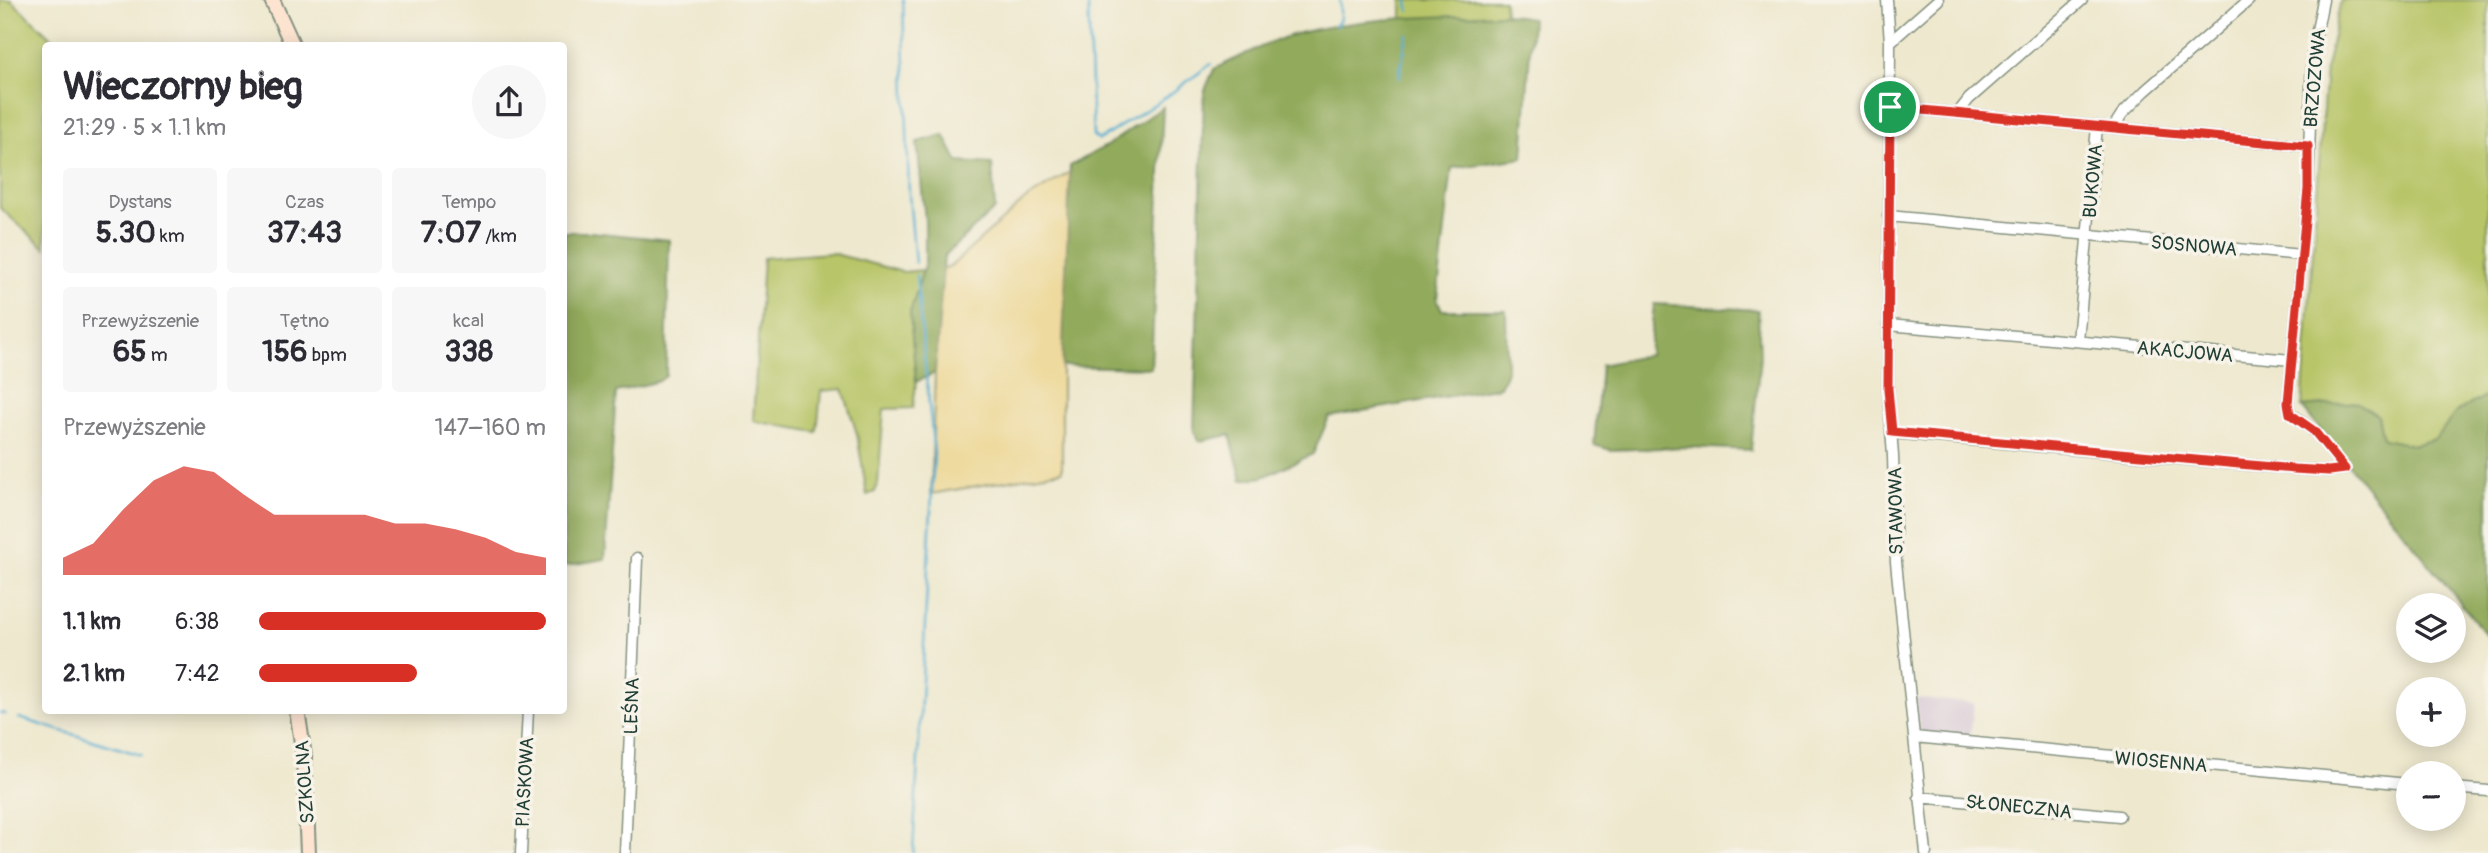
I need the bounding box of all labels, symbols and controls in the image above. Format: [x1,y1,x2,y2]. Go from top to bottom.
street label: BRZOZOWA [2299,28,2331,129]
text: Wieczorny bieg [63,63,303,111]
button: share [472,65,546,139]
pin [1860,77,1920,137]
icon: arrive [1871,88,1909,126]
text: 21:29 · 5 × 1.1 km [63,113,226,142]
street label: BUKOWA [2078,143,2108,219]
text: Dystans [109,190,172,214]
text: Czas [285,190,324,214]
text: Tempo [442,190,496,214]
text: 5.30 [96,214,156,251]
text: 37:43 [267,214,342,251]
text: 7:07 [421,214,481,251]
text: km [156,224,185,248]
text: /km [481,224,517,248]
street label: SOSNOWA [2150,230,2238,262]
text: Przewyższenie [81,309,199,333]
text: Tętno [280,309,329,333]
text: kcal [453,309,484,333]
text: 65 [113,333,147,370]
text: 156 [262,333,308,370]
text: 338 [445,333,493,370]
street label: AKACJOWA [2136,336,2234,368]
text: m [147,343,168,367]
text: bpm [308,343,347,367]
text: Przewyższenie [63,413,206,442]
text: 147–160 m [434,413,546,442]
street label: STAWOWA [1883,467,1909,555]
map controls [2396,593,2466,831]
button: layers [2396,593,2466,663]
text: 1.1 km [63,607,121,636]
text: 6:38 [175,607,219,636]
text: 2.1 km [63,659,125,688]
text: 7:42 [175,659,220,688]
street label: LEŚNA [619,677,645,735]
button: + [2396,677,2466,747]
street label: PIASKOWA [511,736,539,828]
street label: SZKOLNA [290,739,320,824]
street label: WIOSENNA [2114,746,2208,778]
button: − [2396,761,2466,831]
street label: SŁONECZNA [1965,789,2073,824]

